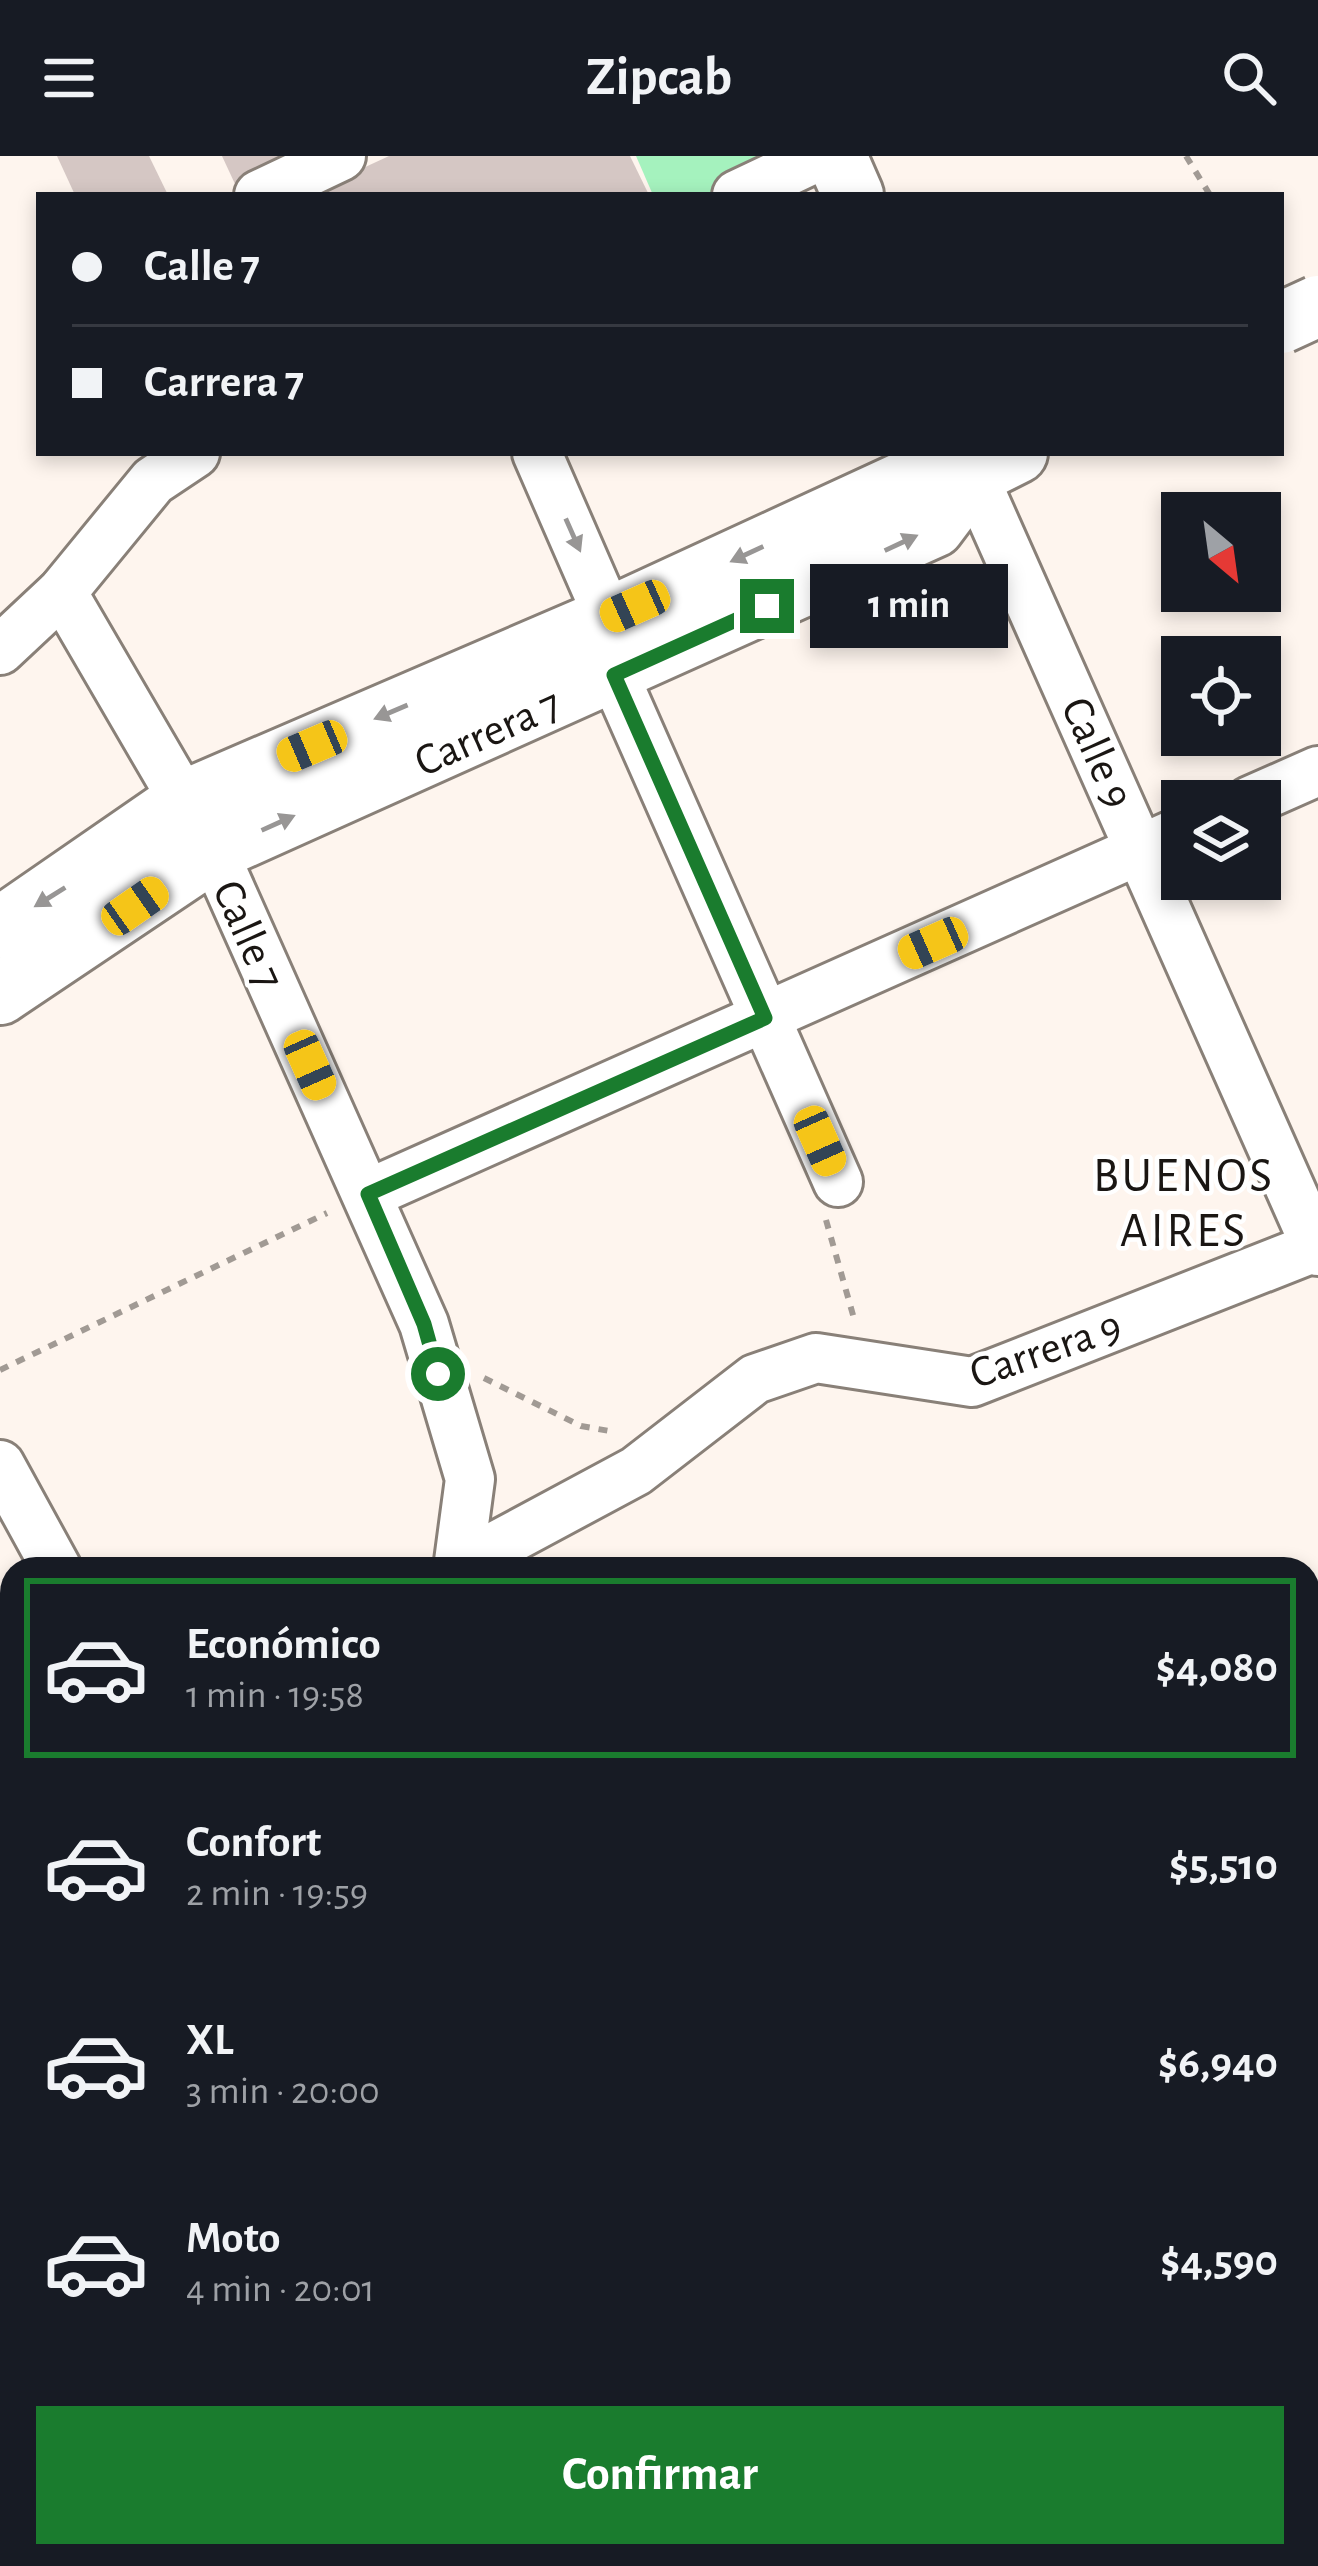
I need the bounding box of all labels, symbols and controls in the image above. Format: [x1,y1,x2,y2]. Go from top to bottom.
icon: menu [36,45,102,111]
icon: search [1216,45,1282,111]
text: Zipcab [586,51,732,105]
text: Calle 7 [144,244,260,289]
text: Carrera 7 [144,360,304,405]
north arrow [1161,492,1281,612]
map controls [1161,492,1281,900]
one-way arrow [564,518,583,554]
one-way arrow [884,533,919,553]
one-way arrow [729,545,764,565]
callout: 1 min [809,564,1007,648]
car [595,575,675,637]
route end [740,579,794,633]
text: 1 min [868,586,950,625]
button: locate [1161,636,1281,756]
street label: Carrera 7 [408,681,568,785]
street label: Calle 9 [1053,691,1141,815]
one-way arrow [372,703,408,722]
car [272,715,352,777]
button: layers [1161,780,1281,900]
one-way arrow [260,813,295,833]
car [95,871,175,941]
street label: Calle 7 [204,874,291,996]
one-way arrow [33,886,67,907]
car [893,912,973,974]
car [279,1025,341,1105]
car [789,1101,851,1181]
district label: BUENOS AIRES [1093,1153,1275,1256]
street label: Carrera 9 [964,1304,1127,1397]
route start [411,1347,465,1401]
icon: car [42,1614,150,1722]
text: Económico [186,1622,381,1667]
text: $4,080 [1156,1645,1278,1690]
text: 1 min · 19:58 [186,1676,364,1715]
icon: car [42,1812,150,1920]
text: Confort [186,1820,321,1865]
text: $5,510 [1169,1843,1278,1888]
text: 2 min · 19:59 [186,1874,368,1913]
icon: car [42,2010,150,2118]
text: XL [186,2018,234,2063]
text: $6,940 [1158,2041,1278,2086]
text: 3 min · 20:00 [186,2072,380,2111]
icon: car [42,2208,150,2316]
text: Moto [186,2216,281,2261]
text: $4,590 [1160,2239,1278,2284]
text: 4 min · 20:01 [186,2270,375,2309]
button: Confirmar [36,2406,1284,2544]

